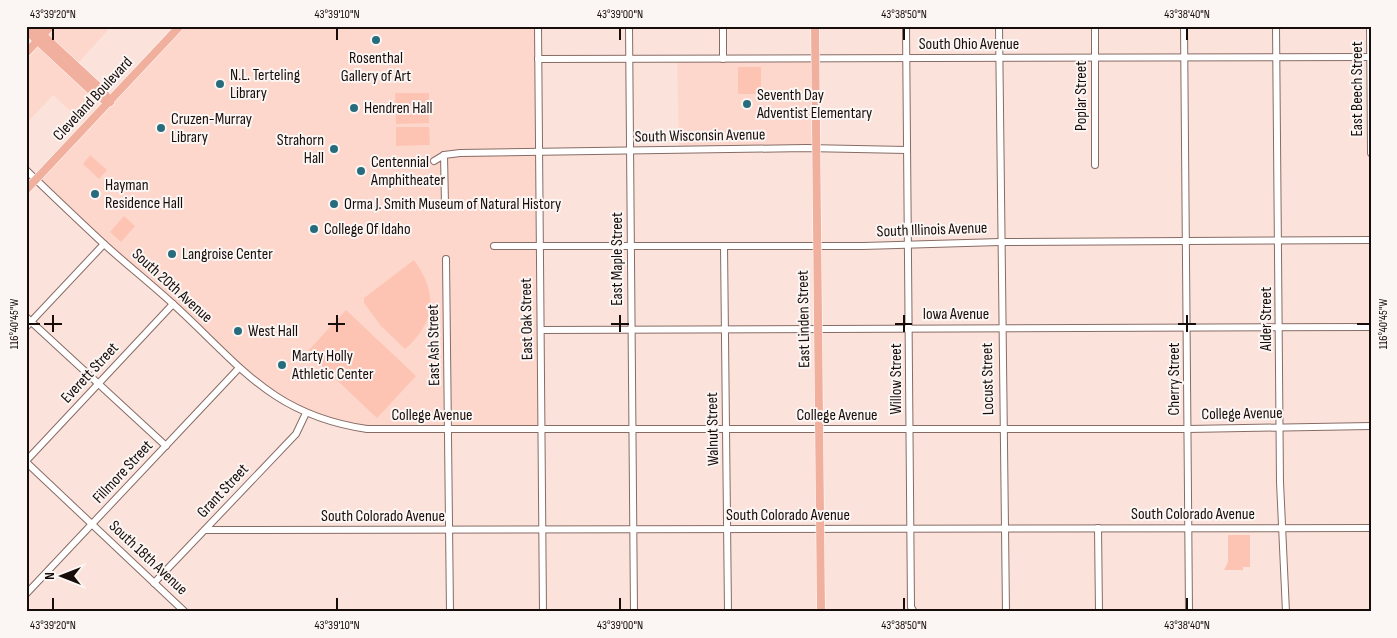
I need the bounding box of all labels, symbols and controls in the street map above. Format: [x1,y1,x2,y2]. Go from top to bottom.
text: 43°39'20"N [30,7,76,22]
text: 43°39'10"N [314,7,360,22]
text: 43°39'00"N [597,7,643,22]
text: 43°38'50"N [881,7,927,22]
text: 43°38'40"N [1164,7,1210,22]
marker: Rosenthal Gallery of Art [370,34,382,46]
street label: South Ohio Avenue [919,35,1019,54]
street label: East Beech Street [1348,41,1367,137]
place label: Rosenthal Gallery of Art [341,49,411,86]
street label: Cleveland Boulevard [49,53,137,145]
street label: Poplar Street [1072,61,1091,131]
place label: N.L. Terteling Library [230,66,300,103]
marker: N.L. Terteling Library [214,78,226,90]
place label: Seventh Day Adventist Elementary [756,86,872,123]
marker: Seventh Day Adventist Elementary [741,98,753,110]
place label: Hendren Hall [364,99,433,118]
marker: Hendren Hall [348,102,360,114]
place label: Cruzen-Murray Library [171,110,252,147]
marker: Cruzen-Murray Library [155,122,167,134]
street label: South Wisconsin Avenue [635,125,765,147]
place label: Strahorn Hall [277,131,324,168]
marker: Strahorn Hall [328,143,340,155]
place label: Centennial Amphitheater [370,153,445,190]
marker: Centennial Amphitheater [355,165,367,177]
place label: Hayman Residence Hall [105,176,183,213]
marker: Hayman Residence Hall [89,188,101,200]
place label: Orma J. Smith Museum of Natural History [344,195,561,214]
marker: Orma J. Smith Museum of Natural History [328,198,340,210]
street label: East Maple Street [608,212,627,306]
street label: South Illinois Avenue [876,219,988,241]
place label: College Of Idaho [324,220,411,239]
marker: College Of Idaho [308,223,320,235]
street label: South 20th Avenue [128,245,216,327]
place label: Langroise Center [182,245,273,264]
marker: Langroise Center [166,248,178,260]
street label: East Linden Street [794,270,814,368]
street label: East Oak Street [517,278,537,360]
street label: Alder Street [1257,287,1276,352]
text: 116°40'45"W [7,299,22,349]
text: 116°40'45"W [1376,299,1391,349]
street label: East Ash Street [424,304,444,386]
street label: Iowa Avenue [923,305,989,324]
place label: West Hall [248,322,298,341]
marker: West Hall [232,325,244,337]
street label: Everett Street [57,339,123,407]
street label: Cherry Street [1165,342,1184,415]
street label: Willow Street [887,343,906,415]
street label: Locust Street [978,343,998,415]
place label: Marty Holly Athletic Center [291,347,374,384]
marker: Marty Holly Athletic Center [276,359,288,371]
street label: Walnut Street [703,392,723,466]
street label: College Avenue [1201,404,1283,424]
street label: College Avenue [391,406,473,425]
street label: College Avenue [796,406,878,425]
street label: Fillmore Street [89,436,157,507]
street label: Grant Street [193,460,253,522]
street label: South Colorado Avenue [1131,505,1255,524]
street label: South Colorado Avenue [726,506,850,525]
street label: South Colorado Avenue [321,507,445,526]
street label: South 18th Avenue [105,517,191,599]
north arrow [38,550,88,600]
text: N [41,572,58,580]
text: 43°39'20"N [30,618,76,633]
text: 43°39'10"N [314,618,360,633]
text: 43°39'00"N [597,618,643,633]
text: 43°38'50"N [881,618,927,633]
text: 43°38'40"N [1164,618,1210,633]

